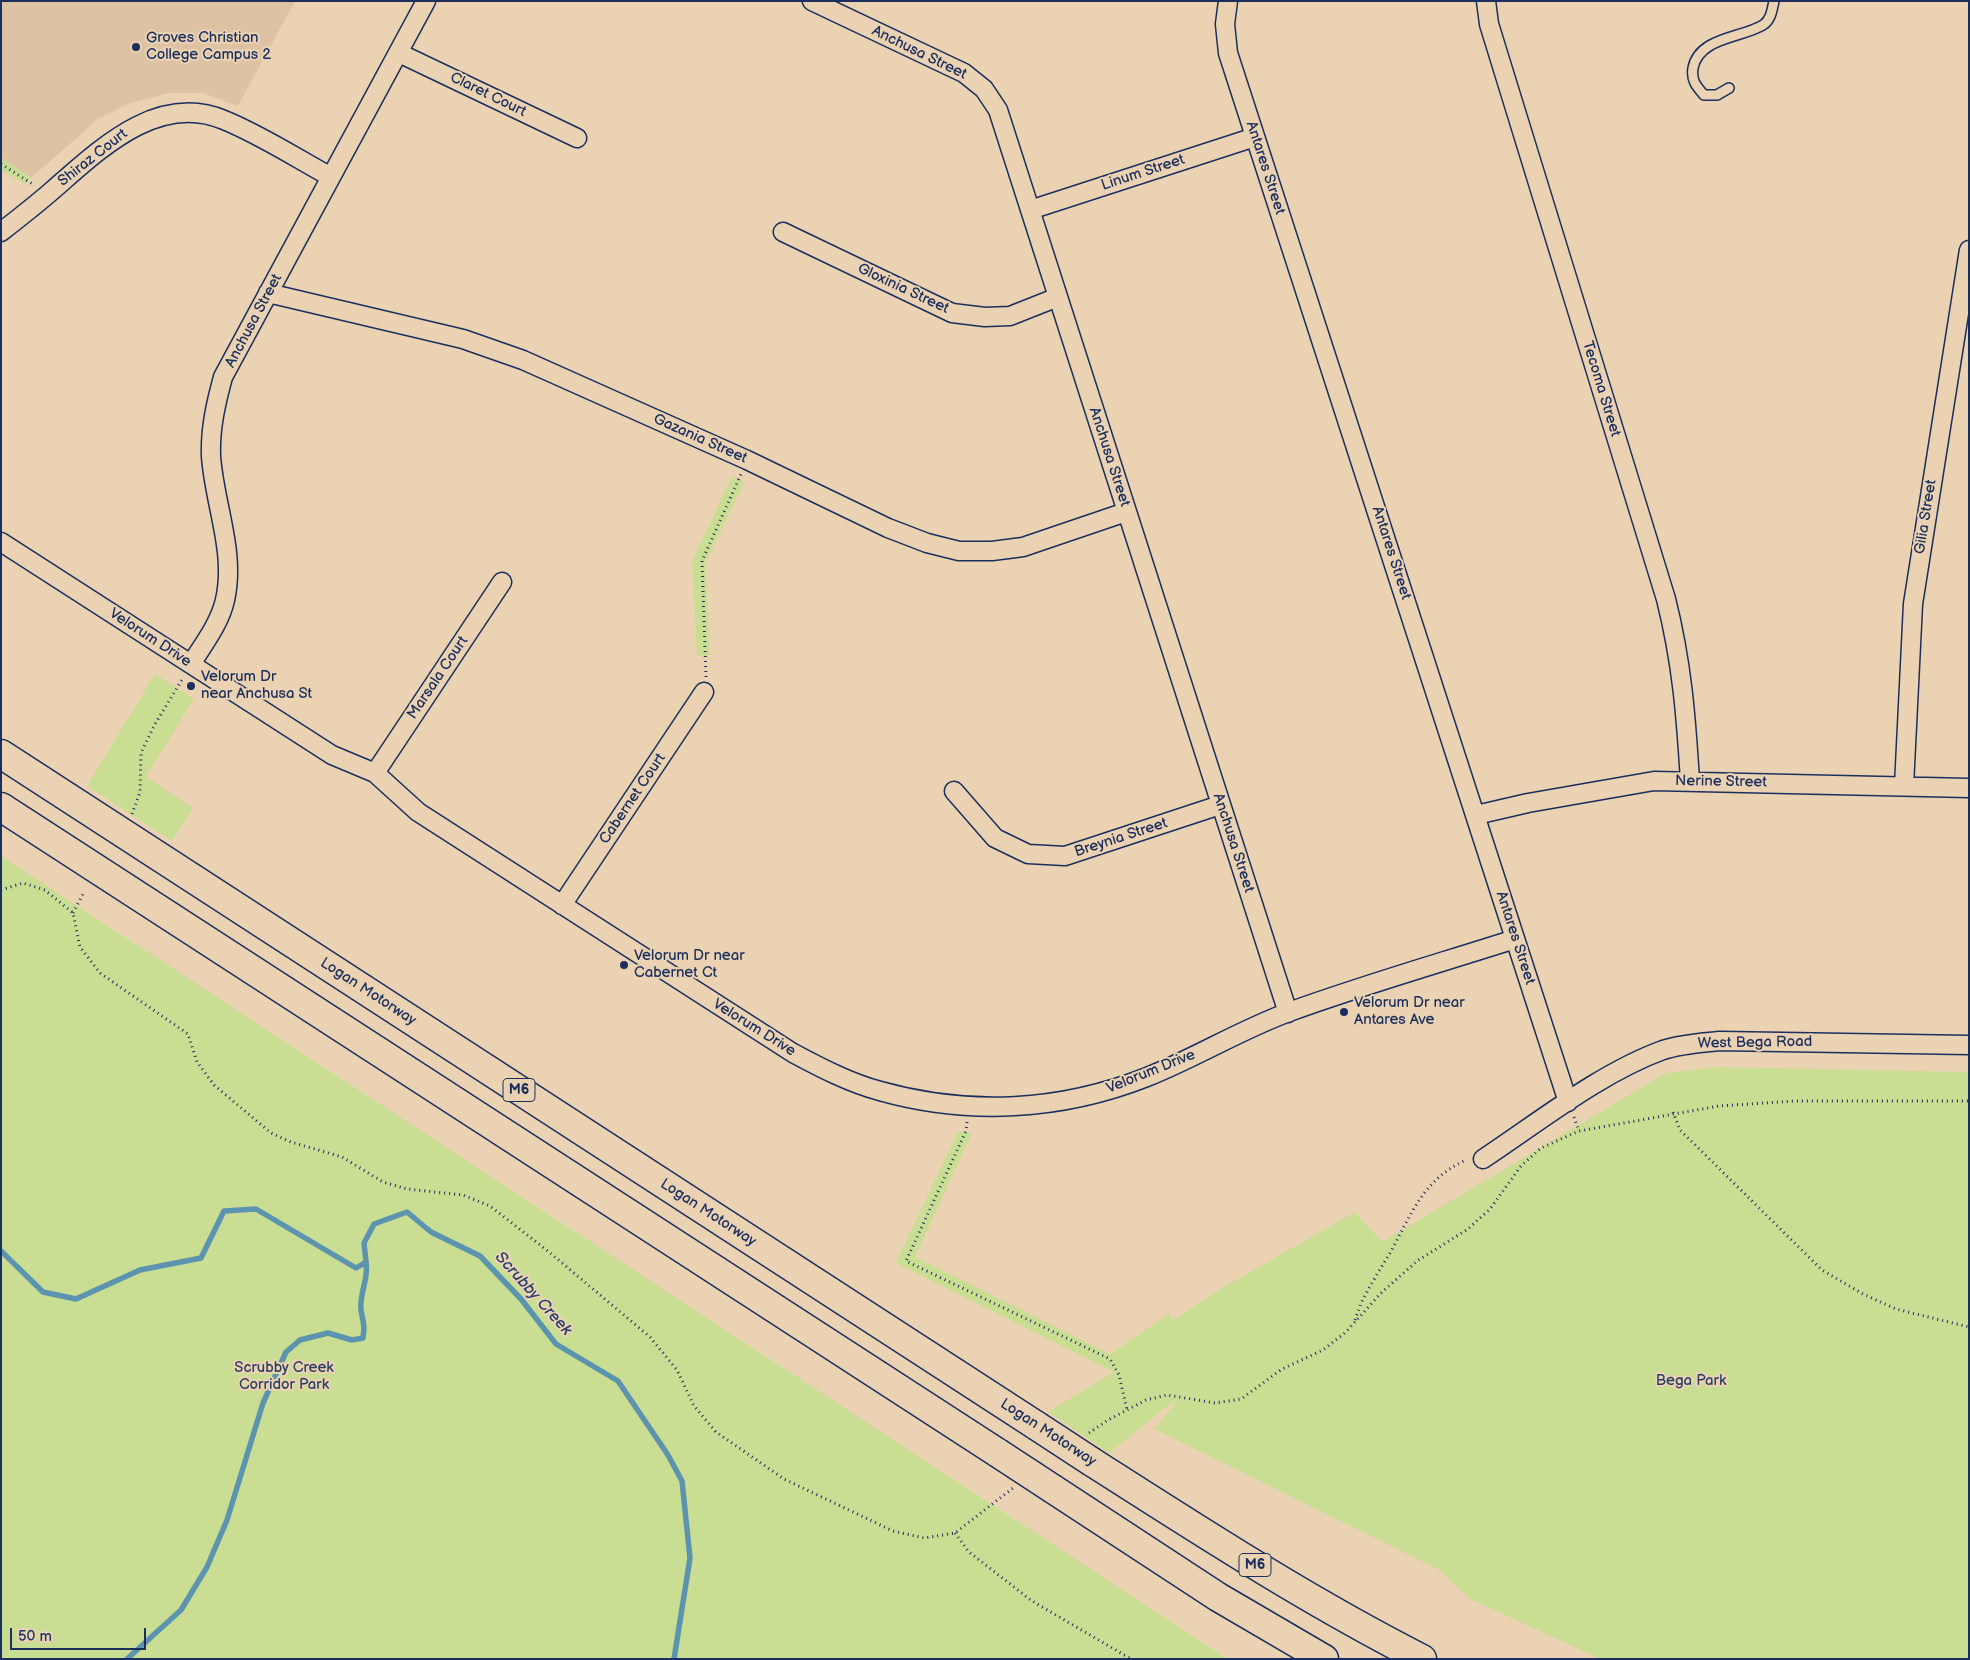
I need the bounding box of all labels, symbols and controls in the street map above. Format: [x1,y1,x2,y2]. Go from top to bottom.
street label: Anchusa Street [869,22,969,84]
place label: Groves Christian College Campus 2 [146,29,271,64]
marker: Groves Christian College Campus 2 [130,41,142,53]
street label: Claret Court [447,69,529,121]
street label: Antares Street [1241,119,1289,217]
street label: Shiraz Court [55,125,131,191]
street label: Linum Street [1099,151,1187,195]
street label: Gloxinia Street [854,260,952,318]
street label: Anchusa Street [222,271,286,371]
street label: Tecoma Street [1578,339,1624,439]
street label: Anchusa Street [1084,405,1134,509]
street label: Gazania Street [650,410,750,468]
street label: Gilia Street [1911,478,1941,556]
street label: Antares Street [1367,504,1415,602]
street label: Velorum Drive [106,605,194,671]
street label: Marsala Court [404,633,472,723]
place label: Velorum Dr near Anchusa St [201,668,312,703]
marker: Velorum Dr near Anchusa St [185,680,197,692]
street label: Cabernet Court [596,750,670,848]
street label: Nerine Street [1675,772,1767,792]
street label: Anchusa Street [1208,791,1258,895]
street label: Breynia Street [1072,815,1170,861]
street label: Antares Street [1491,889,1539,987]
place label: Velorum Dr near Cabernet Ct [634,947,745,982]
street label: Logan Motorway [317,954,419,1030]
marker: Velorum Dr near Cabernet Ct [618,959,630,971]
place label: Velorum Dr near Antares Ave [1354,994,1465,1029]
street label: Velorum Drive [709,995,799,1061]
marker: Velorum Dr near Antares Ave [1338,1006,1350,1018]
street label: West Bega Road [1698,1033,1812,1053]
street label: Velorum Drive [1104,1046,1198,1098]
road number: M6 [503,1078,535,1102]
street label: Logan Motorway [657,1175,759,1251]
water label: Scrubby Creek [490,1248,576,1340]
park label: Scrubby Creek Corridor Park [234,1359,334,1394]
park label: Bega Park [1656,1372,1726,1390]
street label: Logan Motorway [997,1395,1099,1471]
road number: M6 [1239,1554,1271,1576]
scale bar [12,1618,149,1650]
text: 50 m [18,1627,52,1646]

